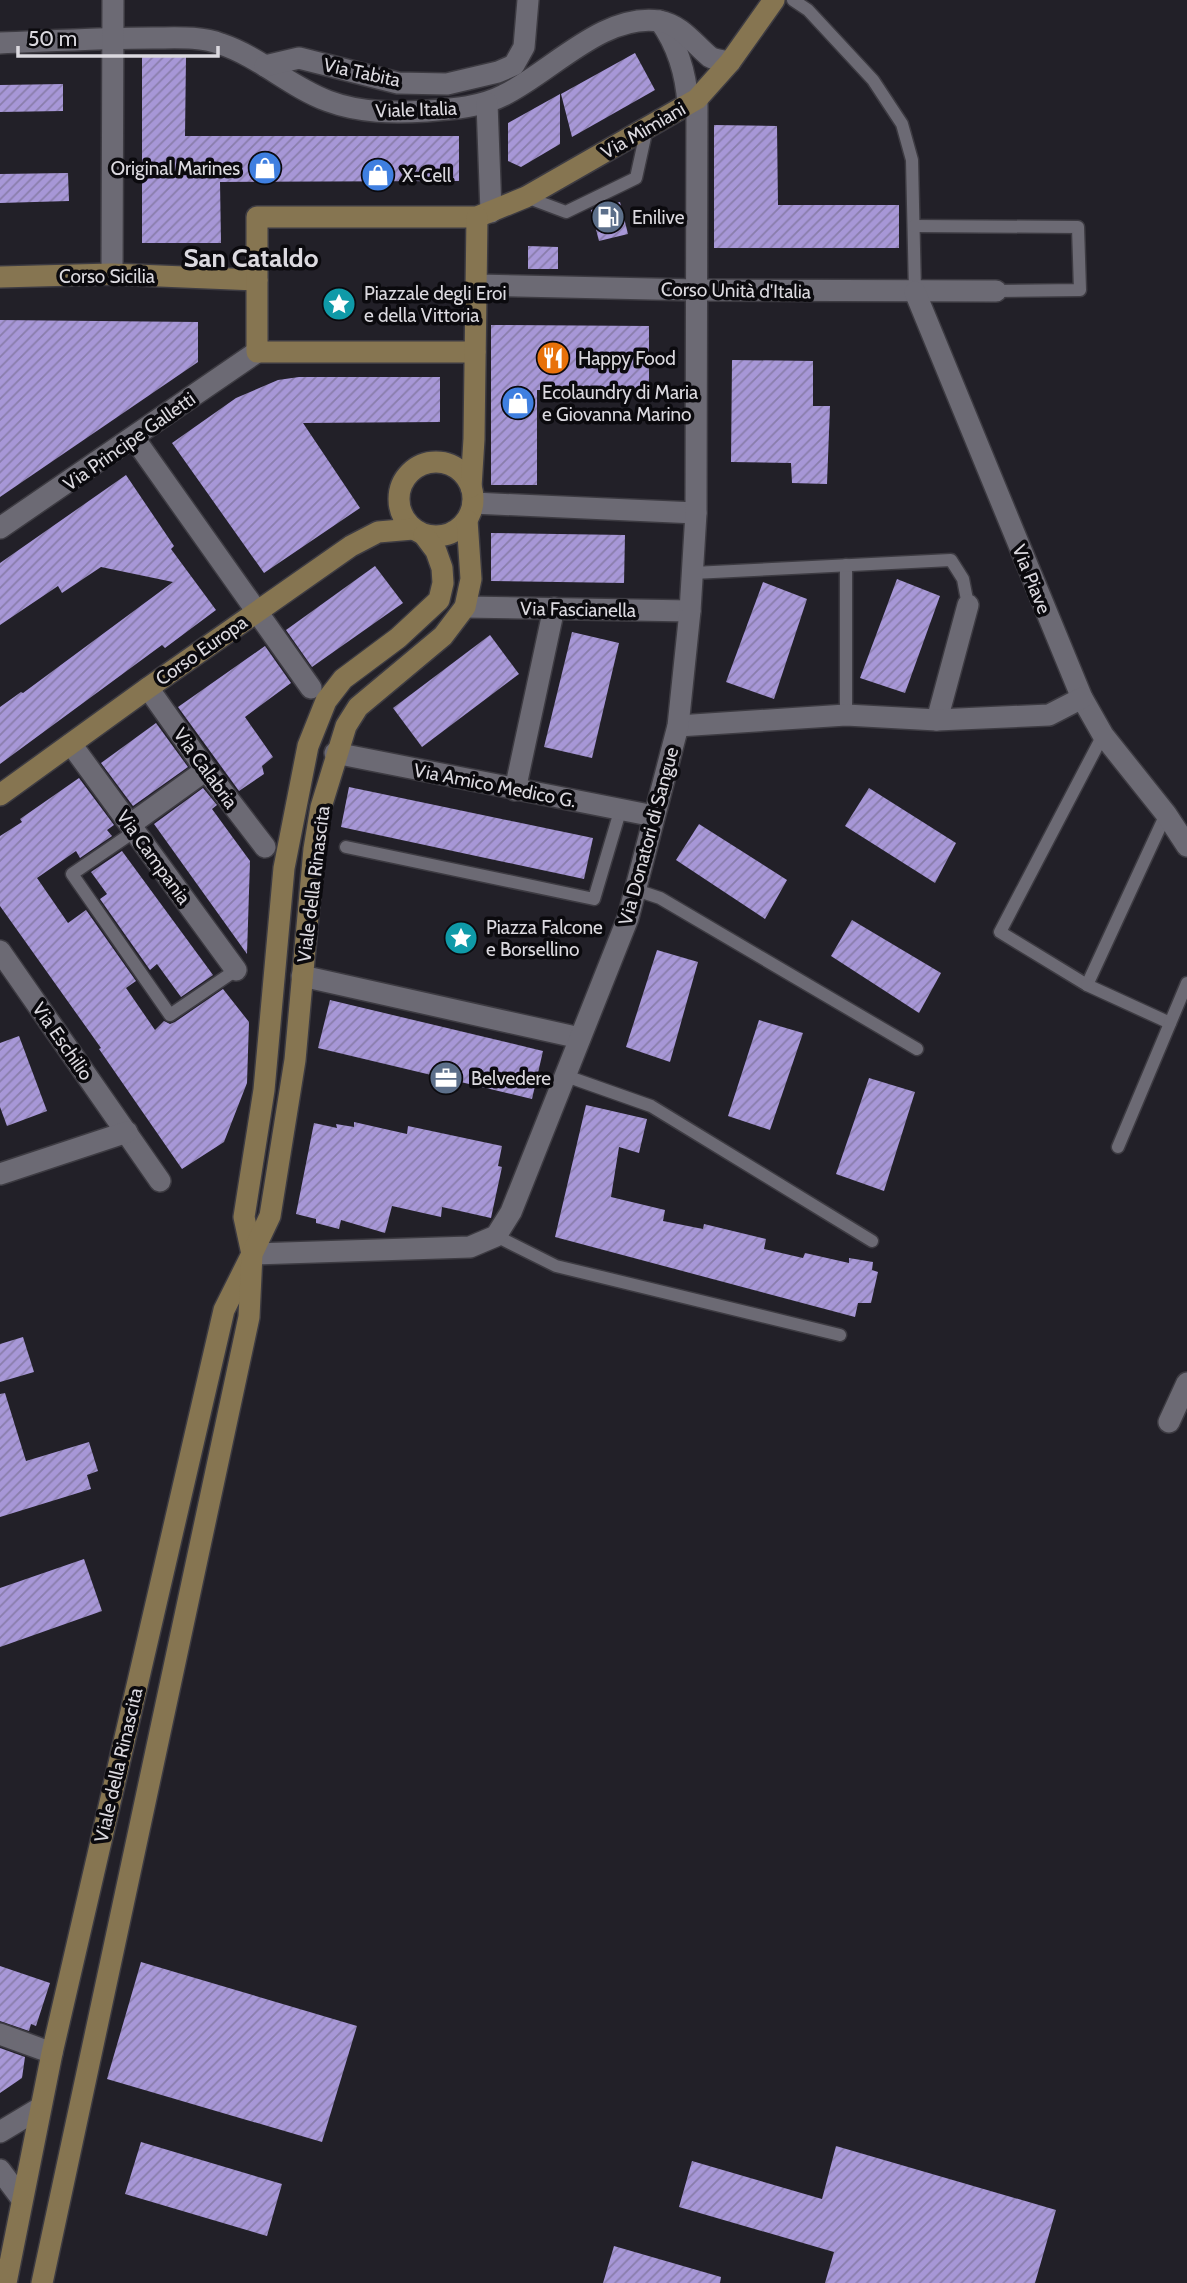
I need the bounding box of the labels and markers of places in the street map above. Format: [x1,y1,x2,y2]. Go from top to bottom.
shop icon: Original Marines [246,149,284,187]
shop icon: X-Cell [359,156,397,194]
place label: Original Marines [110,157,240,180]
place label: X-Cell [402,164,452,187]
fuel station icon: Enilive [589,198,627,236]
place label: Enilive [632,206,685,229]
place label: Piazzale degli Eroi e della Vittoria [364,282,506,327]
place icon: Piazzale degli Eroi e della Vittoria [320,285,358,323]
restaurant icon: Happy Food [534,339,572,377]
place label: Happy Food [578,347,676,370]
place label: Ecolaundry di Maria e Giovanna Marino [542,381,698,426]
shop icon: Ecolaundry di Maria e Giovanna Marino [499,384,537,422]
place label: Piazza Falcone e Borsellino [486,916,603,961]
place icon: Piazza Falcone e Borsellino [442,919,480,957]
office icon: Belvedere [427,1059,465,1097]
place label: Belvedere [471,1067,551,1090]

